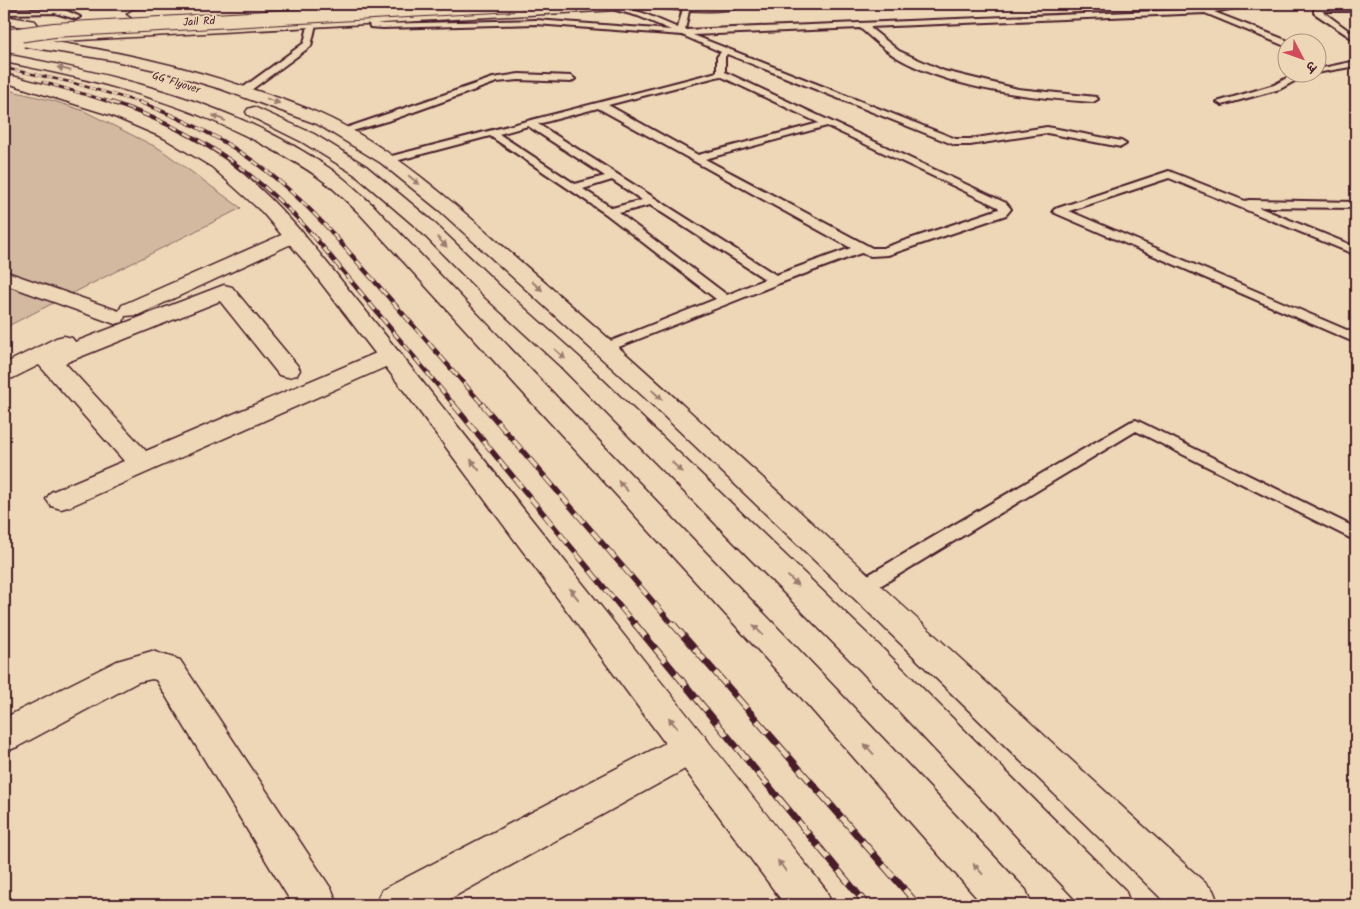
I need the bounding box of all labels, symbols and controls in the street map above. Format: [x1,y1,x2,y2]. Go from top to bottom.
street label: Jail Rd [183,12,216,32]
north arrow [1278,32,1328,82]
text: उ [1298,55,1322,79]
one-way arrow [56,65,71,73]
street label: GG Flyover [150,67,204,100]
one-way arrow [265,98,280,105]
one-way arrow [212,114,226,122]
one-way arrow [407,175,420,186]
one-way arrow [436,236,448,248]
one-way arrow [530,280,542,292]
one-way arrow [554,348,566,360]
one-way arrow [651,389,663,401]
one-way arrow [469,459,480,472]
one-way arrow [671,461,683,473]
one-way arrow [617,480,629,492]
one-way arrow [787,575,799,587]
one-way arrow [569,587,579,601]
one-way arrow [752,624,764,636]
one-way arrow [668,716,679,729]
one-way arrow [863,743,875,755]
one-way arrow [777,859,787,873]
one-way arrow [972,864,984,876]

